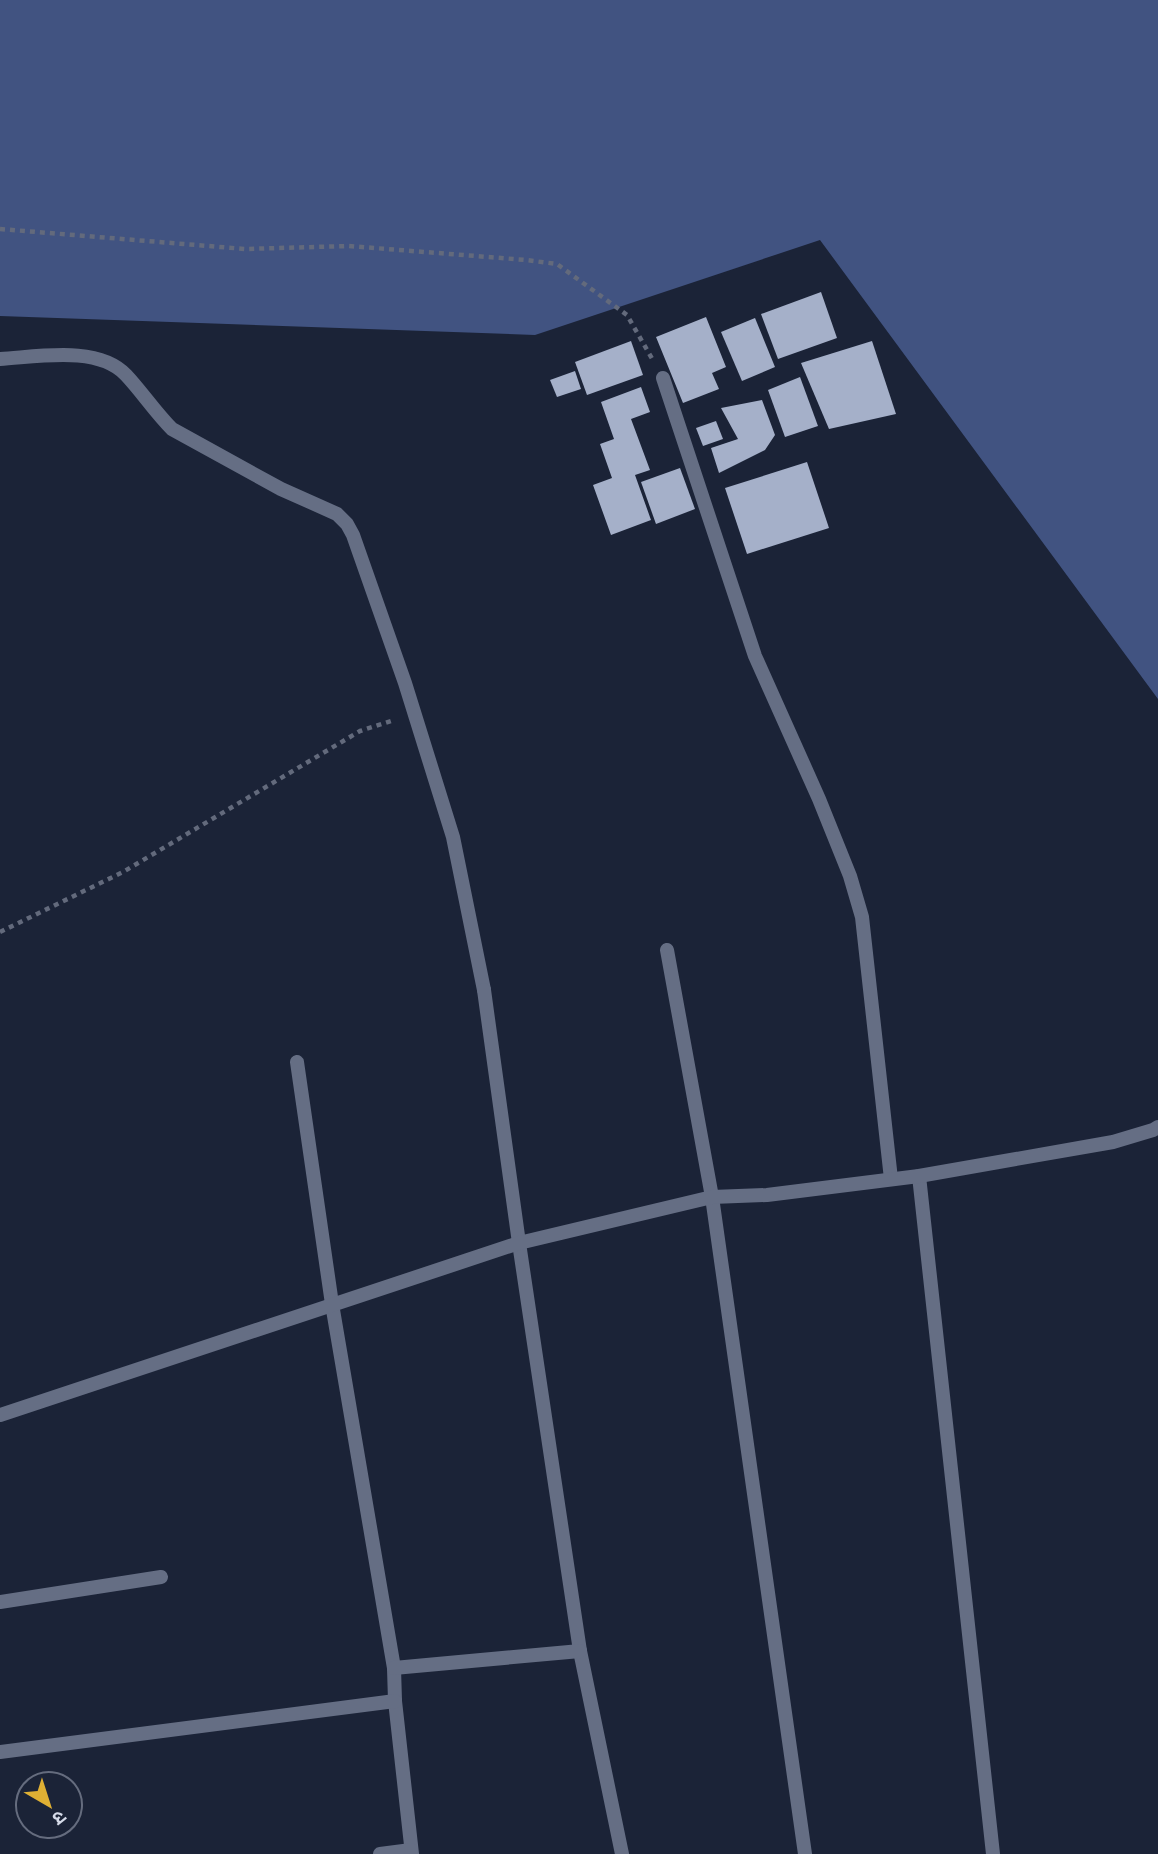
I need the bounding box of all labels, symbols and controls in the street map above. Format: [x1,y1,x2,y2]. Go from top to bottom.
north arrow [14,1770,84,1840]
text: उ [47,1805,72,1832]

